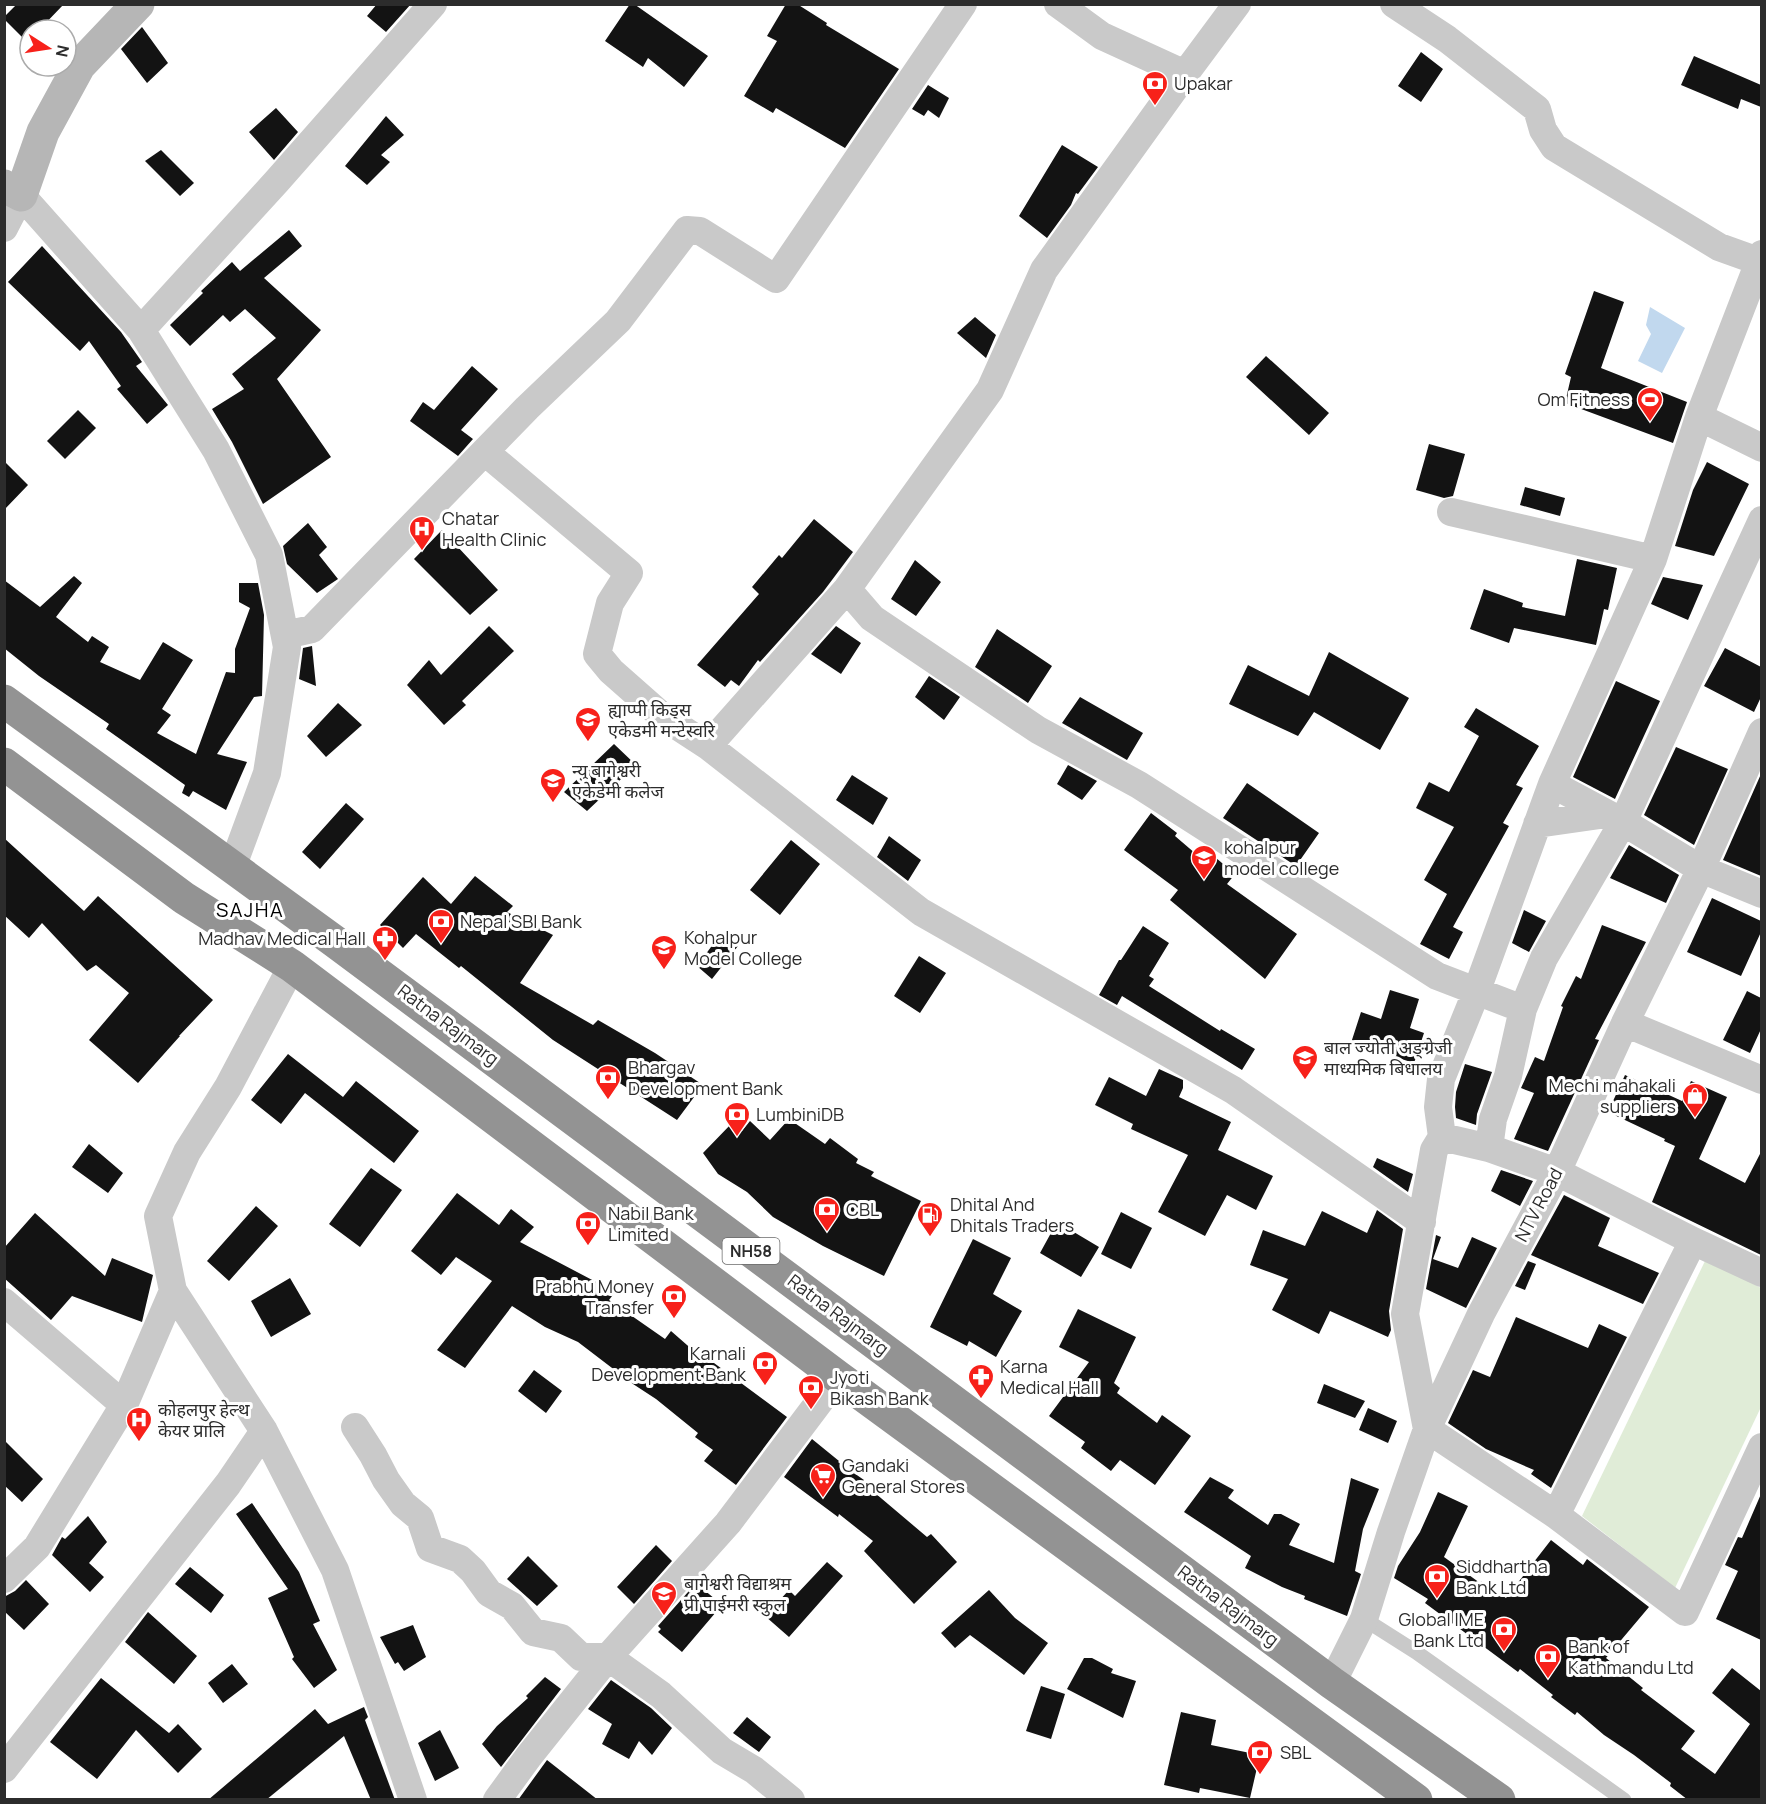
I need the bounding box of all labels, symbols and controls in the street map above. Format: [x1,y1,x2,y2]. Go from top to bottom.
north arrow [18,18,78,78]
text: N [51,43,75,59]
bank icon: Upakar [1140,69,1170,107]
place label: Upakar [1174,71,1233,95]
sports icon: Om Fitness [1635,385,1665,423]
place label: Om Fitness [1538,387,1630,411]
place label: Chatar Health Clinic [442,506,547,551]
hospital icon: Chatar Health Clinic [407,514,437,552]
place label: ह्याप्पी किड्स एकेडमी मन्टेस्वरि [608,697,716,742]
school or university icon: ह्याप्पी किड्स एकेडमी मन्टेस्वरि [573,705,603,743]
place label: न्यु बागेश्वरी एकेडेमी कलेज [572,758,664,803]
school or university icon: न्यु बागेश्वरी एकेडेमी कलेज [538,766,568,804]
place label: kohalpur model college [1224,835,1339,880]
school or university icon: kohalpur model college [1189,843,1219,881]
district label: SAJHA [216,896,284,923]
bank icon: Nepal SBI Bank [426,907,456,945]
place label: Nepal SBI Bank [460,909,583,933]
pharmacy icon: Madhav Medical Hall [370,924,400,962]
place label: Kohalpur Model College [684,925,802,970]
place label: Madhav Medical Hall [198,926,366,950]
school or university icon: Kohalpur Model College [649,933,679,971]
street label: Ratna Rajmarg [393,978,504,1070]
place label: बाल ज्योती अङ्ग्रेजी माध्यमिक बिधालय [1324,1035,1452,1080]
school or university icon: बाल ज्योती अङ्ग्रेजी माध्यमिक बिधालय [1290,1043,1320,1081]
place label: Bhargav Development Bank [628,1055,784,1100]
bank icon: Bhargav Development Bank [593,1063,623,1101]
place label: Mechi mahakali suppliers [1549,1073,1676,1118]
shop icon: Mechi mahakali suppliers [1680,1081,1710,1119]
bank icon: LumbiniDB [722,1100,752,1138]
place label: LumbiniDB [756,1102,844,1126]
street label: NTV Road [1509,1163,1568,1246]
place label: Dhital And Dhitals Traders [950,1192,1074,1237]
bank icon: CBL [812,1195,842,1233]
place label: CBL [846,1197,879,1221]
fuel station icon: Dhital And Dhitals Traders [915,1200,945,1238]
place label: Nabil Bank Limited [608,1201,695,1246]
bank icon: Nabil Bank Limited [573,1209,603,1247]
road number: NH58 [722,1238,780,1264]
street label: Ratna Rajmarg [783,1268,894,1360]
place label: Prabhu Money Transfer [535,1274,655,1319]
bank icon: Prabhu Money Transfer [659,1282,689,1320]
place label: Karnali Development Bank [591,1341,747,1386]
bank icon: Karnali Development Bank [750,1349,780,1387]
place label: Karna Medical Hall [1000,1354,1099,1399]
pharmacy icon: Karna Medical Hall [966,1362,996,1400]
place label: Jyoti Bikash Bank [830,1365,930,1410]
bank icon: Jyoti Bikash Bank [796,1373,826,1411]
place label: कोहलपुर हेल्थ केयर प्रालि [158,1397,250,1442]
hospital icon: कोहलपुर हेल्थ केयर प्रालि [124,1405,154,1443]
place label: Gandaki General Stores [842,1453,965,1498]
supermarket icon: Gandaki General Stores [808,1461,838,1499]
place label: Siddhartha Bank Ltd [1456,1554,1548,1599]
street label: Ratna Rajmarg [1173,1559,1284,1651]
bank icon: Siddhartha Bank Ltd [1422,1562,1452,1600]
place label: बागेश्वरी विद्याश्रम प्री पाईमरी स्कुल [684,1571,792,1617]
school or university icon: बागेश्वरी विद्याश्रम प्री पाईमरी स्कुल [649,1579,679,1617]
place label: Global IME Bank Ltd [1398,1607,1484,1652]
bank icon: Global IME Bank Ltd [1489,1615,1519,1653]
place label: Bank of Kathmandu Ltd [1568,1634,1694,1679]
bank icon: Bank of Kathmandu Ltd [1533,1642,1563,1680]
bank icon: SBL [1245,1738,1275,1776]
place label: SBL [1280,1740,1311,1764]

